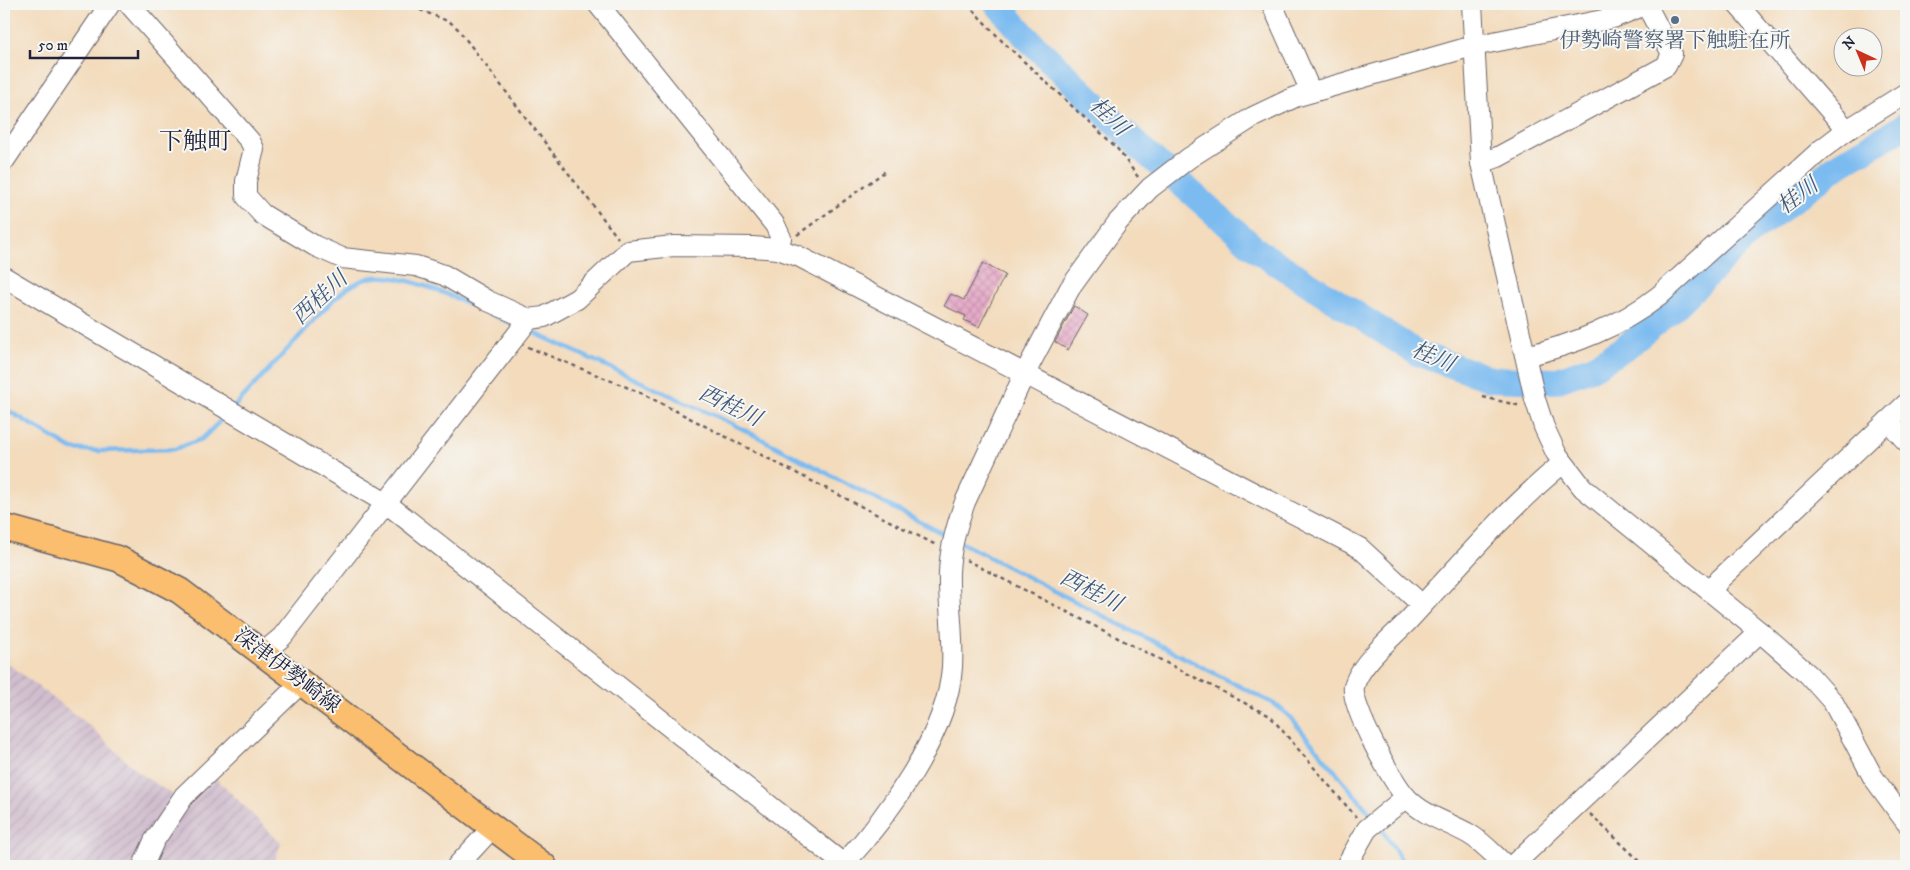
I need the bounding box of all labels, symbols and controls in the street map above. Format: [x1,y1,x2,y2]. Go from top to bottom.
marker: 伊勢崎警察署下触駐在所 [1669,14,1681,26]
scale bar [30,28,138,60]
place label: 伊勢崎警察署下触駐在所 [1560,28,1791,54]
north arrow [1832,28,1882,78]
text: N [1839,33,1860,54]
text: 50 m [38,36,68,55]
water label: 桂川 [1084,92,1136,143]
district label: 下触町 [159,127,231,157]
water label: 桂川 [1772,171,1825,220]
water label: 西桂川 [287,264,355,330]
water label: 桂川 [1407,336,1460,379]
water label: 西桂川 [694,379,767,433]
water label: 西桂川 [1055,564,1128,619]
street label: 深津伊勢崎線 [229,623,345,719]

